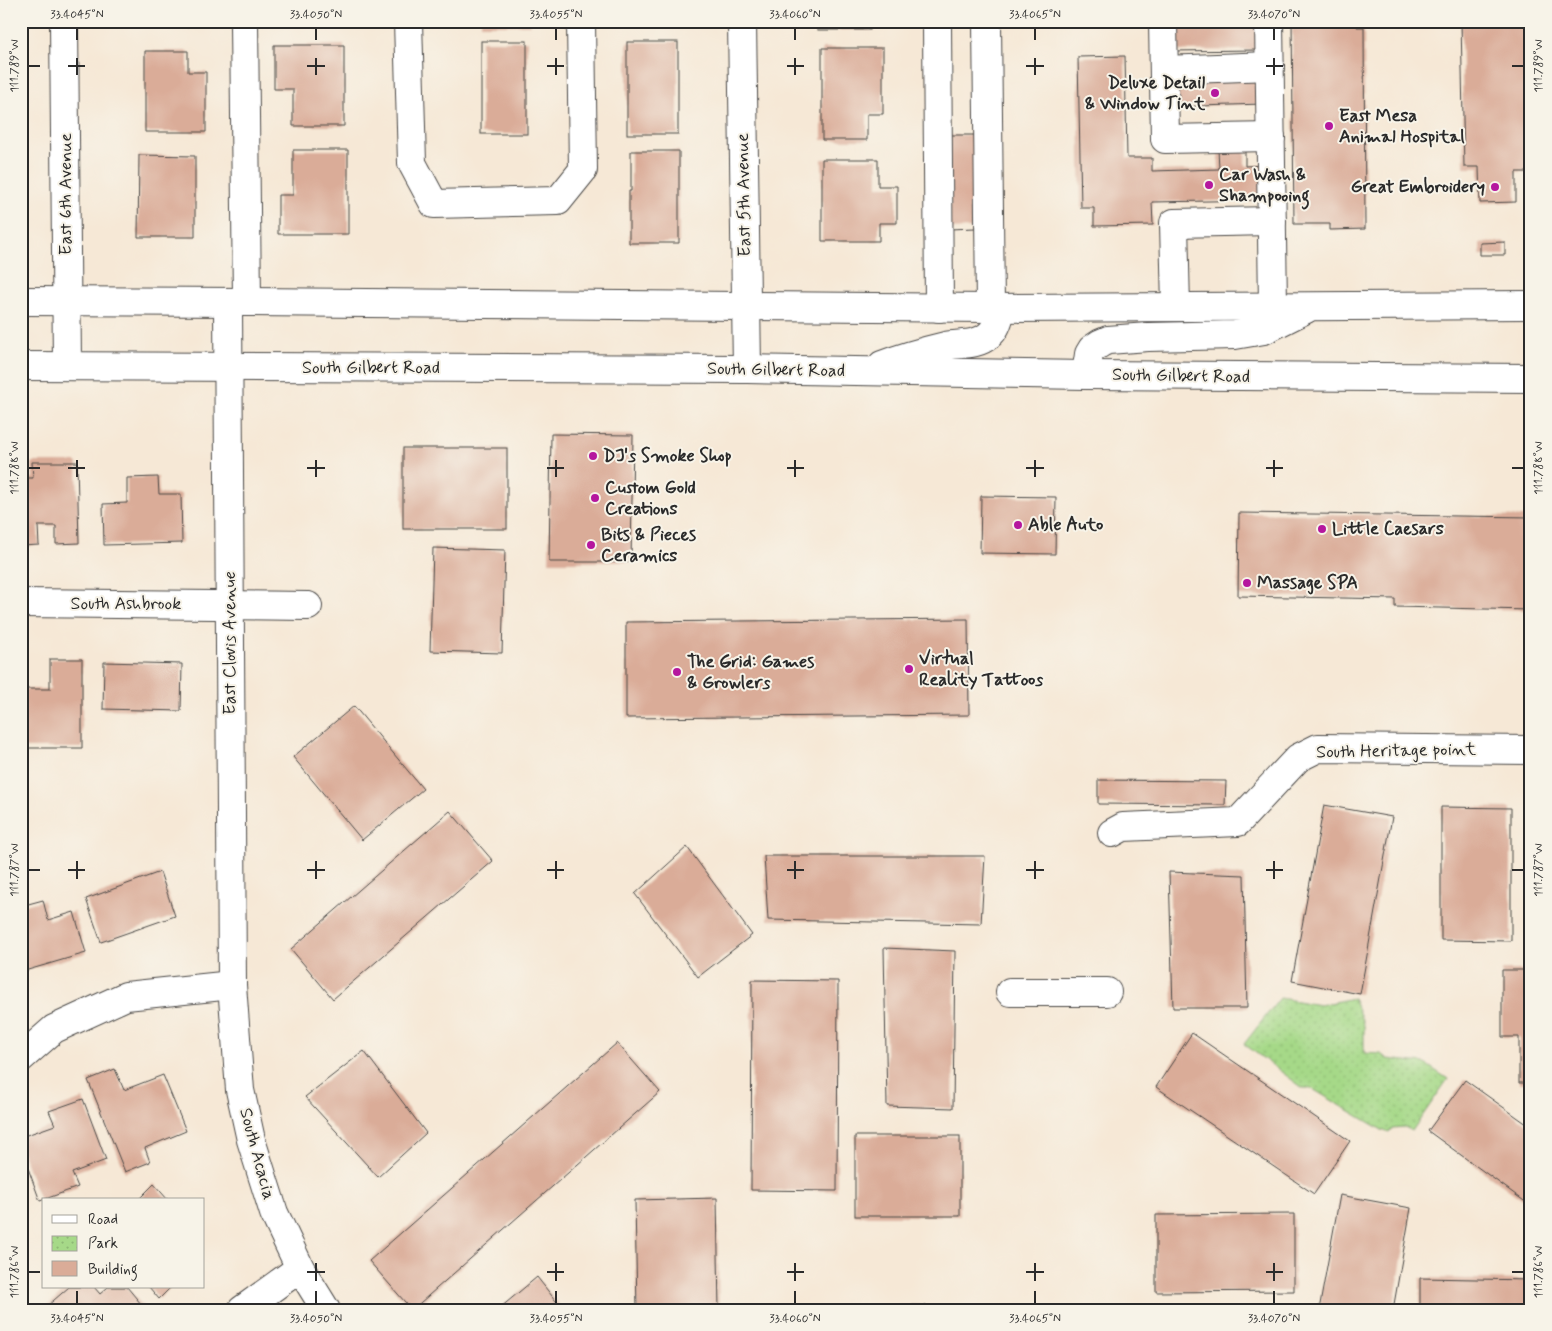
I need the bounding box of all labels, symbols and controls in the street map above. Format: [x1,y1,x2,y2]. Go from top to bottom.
text: 33.4045°N [50,7,104,23]
text: 33.4050°N [290,7,342,23]
text: 33.4055°N [529,7,583,23]
text: 33.4060°N [769,7,821,23]
text: 33.4065°N [1009,7,1061,23]
text: 33.4070°N [1248,7,1300,23]
text: 111.789°W [7,39,23,93]
text: 111.789°W [1531,39,1547,93]
place label: Deluxe Detail & Window Tint [1085,71,1205,116]
marker: Deluxe Detail & Window Tint [1209,87,1221,99]
place label: East Mesa Animal Hospital [1339,104,1465,149]
marker: East Mesa Animal Hospital [1323,120,1335,132]
street label: East 6th Avenue [54,133,78,255]
street label: East 5th Avenue [731,133,757,257]
place label: Car Wash & Shampooing [1219,163,1310,210]
place label: Great Embroidery [1351,175,1485,199]
marker: Car Wash & Shampooing [1203,179,1215,191]
marker: Great Embroidery [1489,181,1501,193]
street label: South Gilbert Road [302,356,440,380]
street label: South Gilbert Road [707,357,845,383]
street label: South Gilbert Road [1112,363,1250,389]
text: 111.788°W [7,441,23,495]
text: 111.788°W [1531,441,1547,495]
place label: DJ's Smoke Shop [603,444,732,468]
marker: DJ's Smoke Shop [587,450,599,462]
place label: Custom Gold Creations [605,476,696,521]
marker: Custom Gold Creations [589,492,601,504]
place label: Able Auto [1028,513,1103,537]
place label: Little Caesars [1332,517,1444,541]
marker: Able Auto [1012,519,1024,531]
place label: Bits & Pieces Ceramics [601,523,696,568]
marker: Little Caesars [1316,523,1328,535]
marker: Bits & Pieces Ceramics [585,539,597,551]
street label: East Clovis Avenue [218,571,242,715]
place label: Massage SPA [1257,571,1358,595]
marker: Massage SPA [1241,577,1253,589]
street label: South Ashbrook [71,592,181,616]
place label: Virtual Reality Tattoos [919,647,1043,692]
place label: The Grid: Games & Growlers [687,650,814,695]
marker: Virtual Reality Tattoos [903,663,915,675]
marker: The Grid: Games & Growlers [671,666,683,678]
street label: South Heritage point [1316,738,1477,764]
text: 111.787°W [7,843,23,897]
text: 111.787°W [1531,843,1547,897]
street label: South Acacia [233,1105,281,1203]
legend [42,1198,205,1288]
text: Road [88,1210,118,1230]
text: Park [88,1234,118,1254]
text: 111.786°W [7,1246,23,1298]
text: 111.786°W [1531,1246,1547,1298]
text: Building [88,1260,138,1281]
text: 33.4045°N [50,1311,104,1327]
text: 33.4050°N [290,1311,342,1327]
text: 33.4055°N [529,1311,583,1327]
text: 33.4060°N [769,1311,821,1327]
text: 33.4065°N [1009,1311,1061,1327]
text: 33.4070°N [1248,1311,1300,1327]

